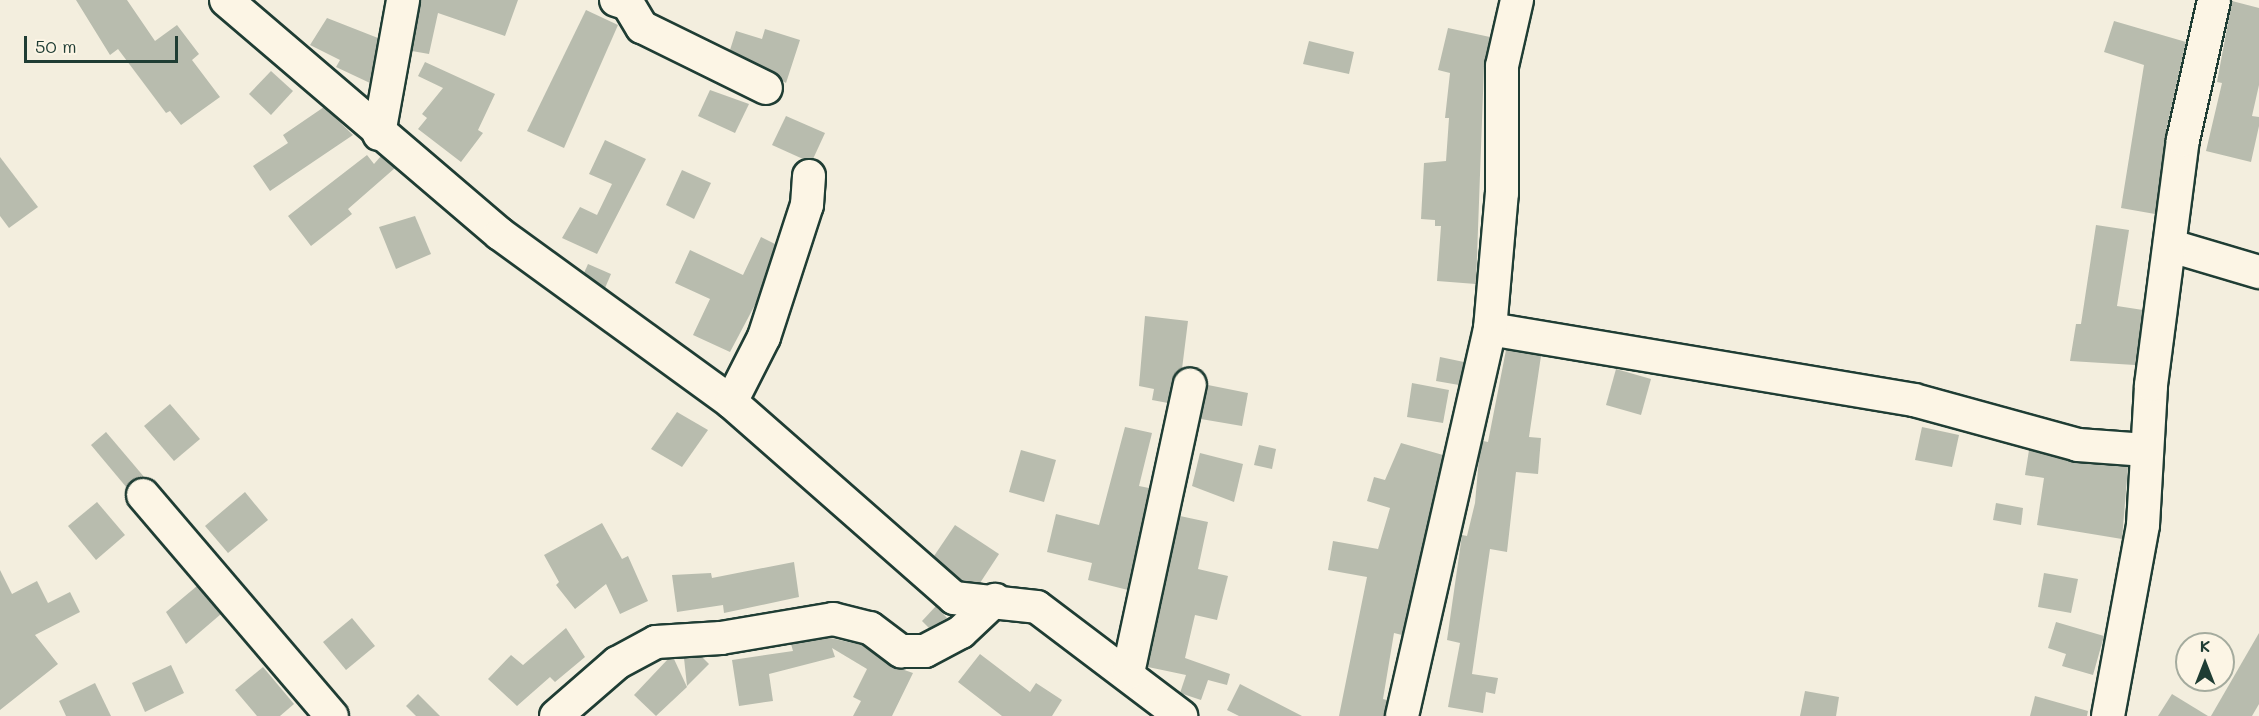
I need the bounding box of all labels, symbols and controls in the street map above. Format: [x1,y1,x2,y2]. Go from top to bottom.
scale bar [27,24,182,62]
text: 50 m [35,34,77,58]
north arrow [2175,632,2235,692]
text: K [2200,635,2210,656]

